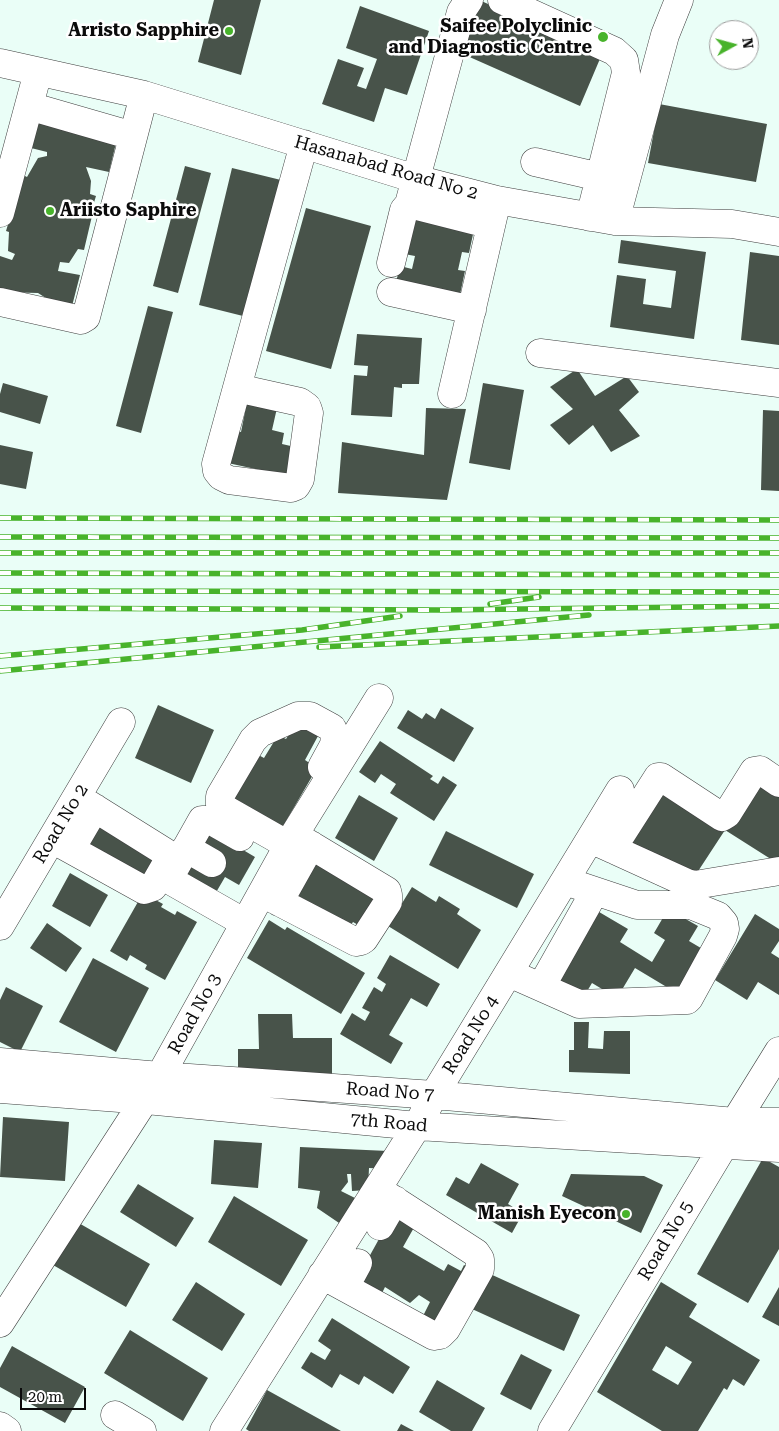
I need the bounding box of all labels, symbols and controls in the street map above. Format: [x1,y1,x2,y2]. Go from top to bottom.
place label: Saifee Polyclinic and Diagnostic Centre [388,16,592,58]
place label: Arristo Sapphire [68,20,219,42]
north arrow [709,20,759,70]
marker: Arristo Sapphire [223,25,235,37]
marker: Saifee Polyclinic and Diagnostic Centre [596,30,610,44]
text: N [739,37,756,50]
street label: Hasanabad Road No 2 [292,131,480,205]
place label: Ariisto Saphire [60,200,196,222]
marker: Ariisto Saphire [44,205,56,217]
street label: Road No 2 [29,780,93,868]
street label: Road No 3 [164,970,226,1058]
street label: Road No 4 [438,992,504,1078]
street label: Road No 7 [345,1078,435,1106]
street label: 7th Road [350,1109,428,1137]
street label: Road No 5 [634,1197,698,1285]
place label: Manish Eyecon [477,1203,616,1225]
marker: Manish Eyecon [620,1208,632,1220]
scale bar [22,1378,89,1410]
text: 20 m [28,1388,62,1406]

